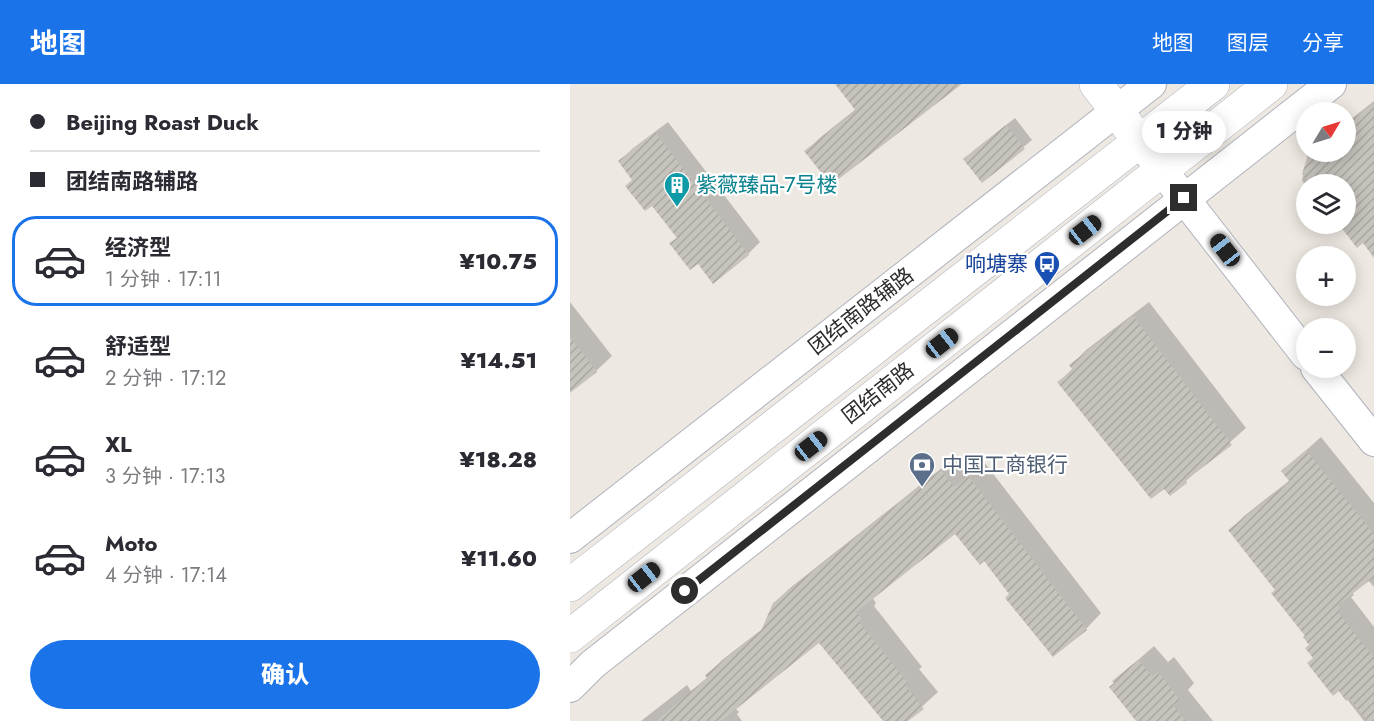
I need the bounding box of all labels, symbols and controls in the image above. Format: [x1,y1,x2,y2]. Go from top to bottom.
text: 地图 [30,23,86,64]
text: 地图 [1152,28,1194,58]
text: 图层 [1227,28,1269,58]
text: 分享 [1302,28,1344,58]
north arrow [1296,102,1356,162]
map controls [1296,102,1356,378]
text: Beijing Roast Duck [66,106,259,138]
callout: 1 分钟 [1142,111,1226,153]
text: 1 分钟 [1156,117,1212,146]
text: 团结南路辅路 [66,165,198,197]
building icon: 紫薇臻品-7号楼 [662,170,692,208]
place label: 紫薇臻品-7号楼 [696,170,837,200]
button: layers [1296,174,1356,234]
route end [1170,184,1197,211]
car [1065,212,1105,248]
car [1207,230,1243,270]
text: 经济型 [105,231,171,263]
icon: car [33,234,87,288]
text: ¥10.75 [459,245,537,277]
button: + [1296,246,1356,306]
place label: 响塘寨 [965,249,1028,279]
bus stop icon: 响塘寨 [1032,249,1062,287]
street label: 团结南路辅路 [802,260,920,362]
text: 1 分钟 · 17:11 [105,265,222,294]
button: − [1296,318,1356,378]
car [922,325,962,361]
text: 舒适型 [105,330,171,362]
icon: car [33,333,87,387]
text: ¥14.51 [460,344,537,376]
street label: 团结南路 [836,355,920,431]
text: 2 分钟 · 17:12 [105,364,226,393]
text: XL [105,428,132,460]
car [791,428,831,464]
icon: car [33,432,87,486]
text: ¥18.28 [460,443,537,475]
bank icon: 中国工商银行 [907,450,937,488]
place label: 中国工商银行 [942,450,1068,480]
text: 3 分钟 · 17:13 [105,462,225,491]
text: Moto [105,527,158,559]
icon: car [33,531,87,585]
text: ¥11.60 [461,542,537,574]
car [624,559,664,595]
text: 4 分钟 · 17:14 [105,561,227,590]
route start [671,577,698,604]
button: 确认 [30,640,540,709]

